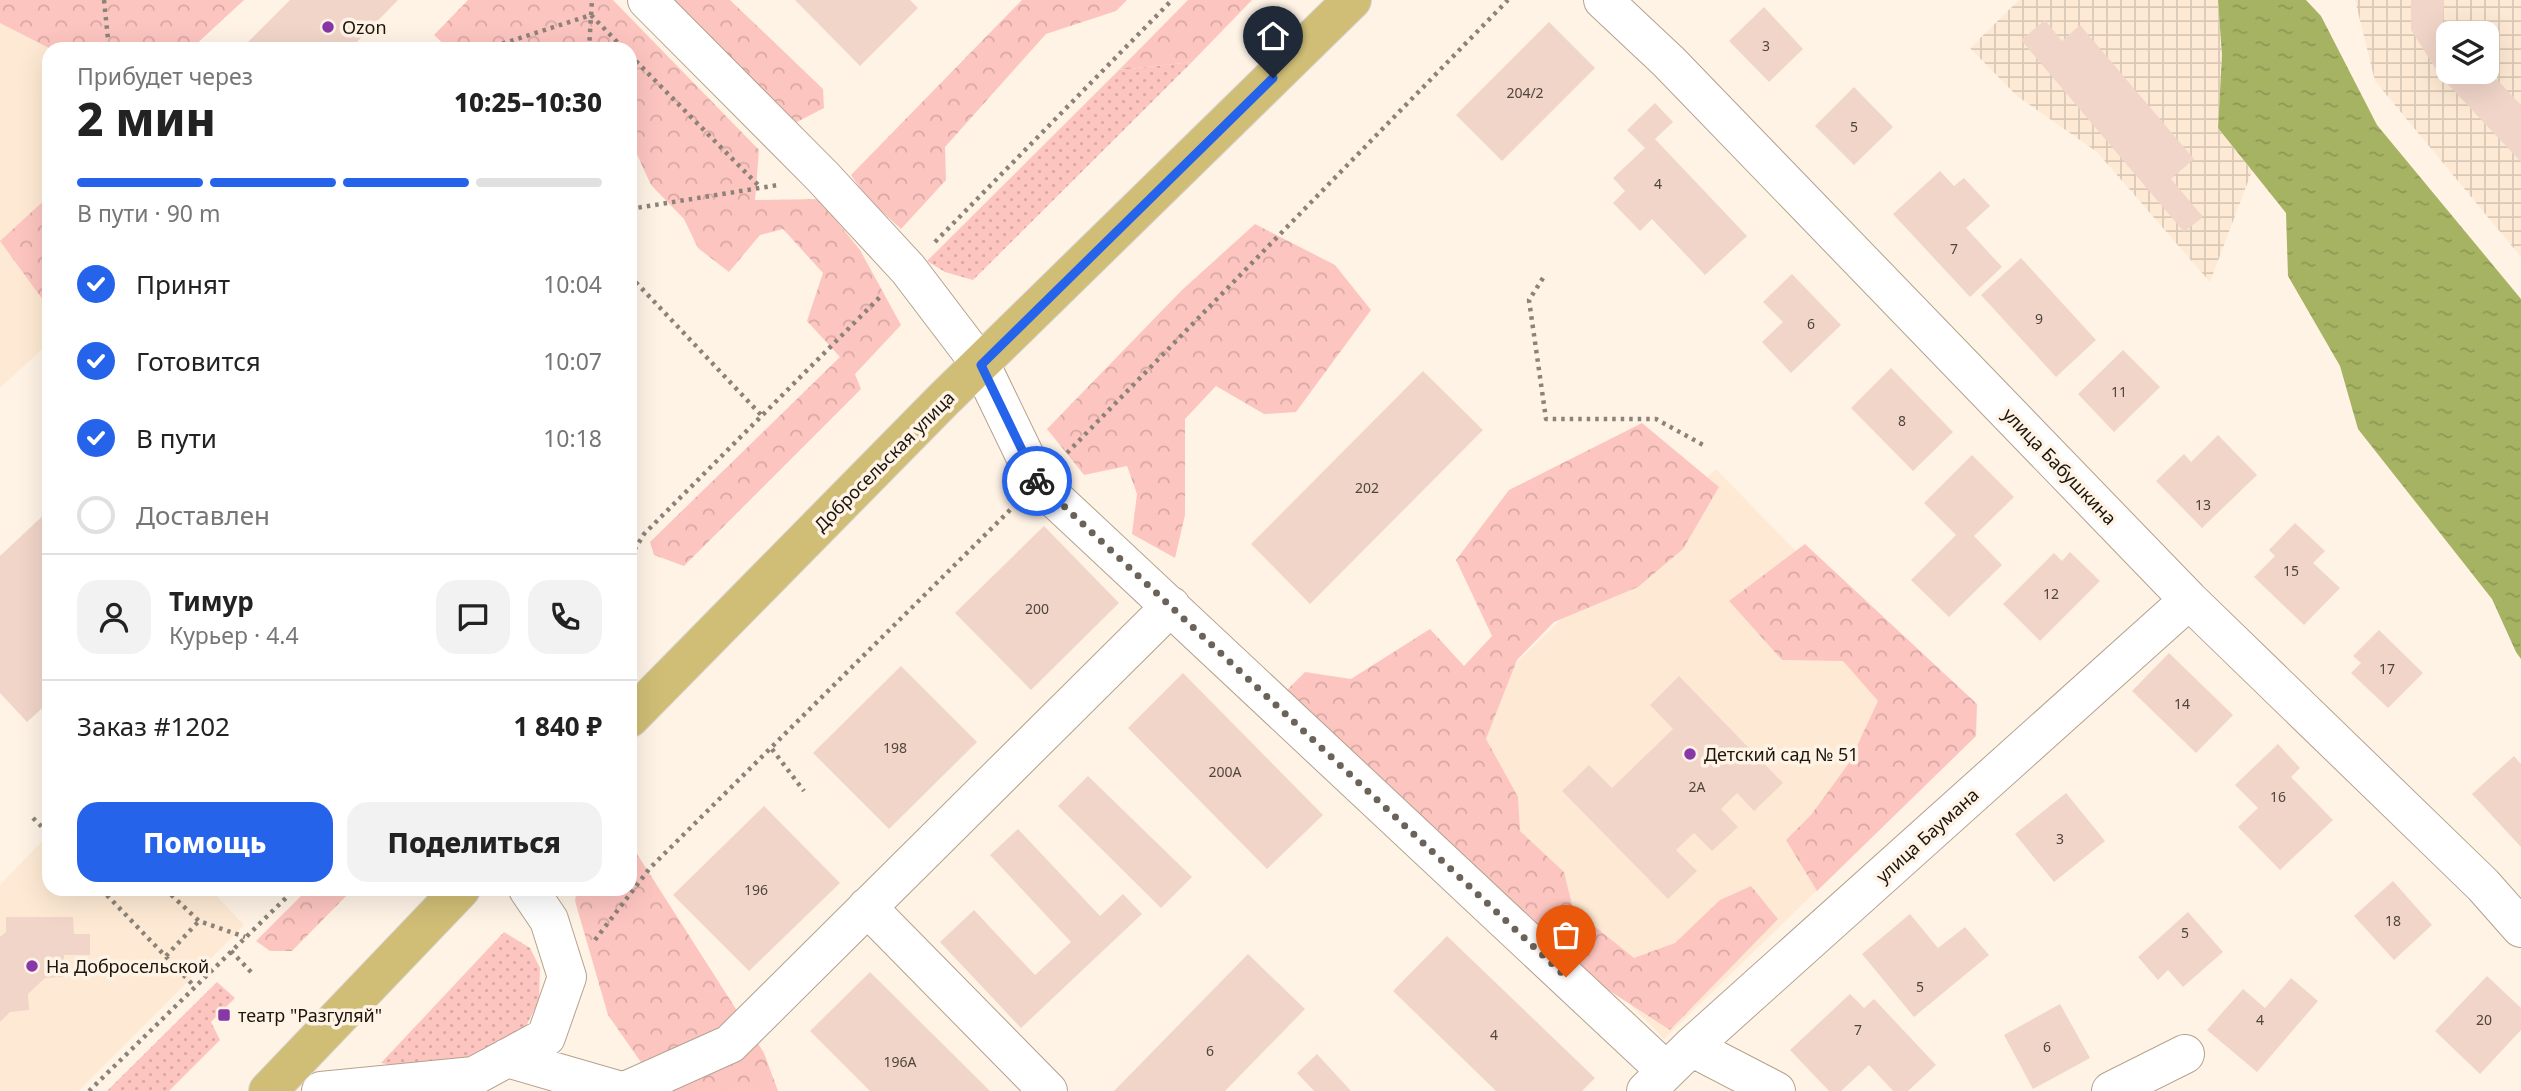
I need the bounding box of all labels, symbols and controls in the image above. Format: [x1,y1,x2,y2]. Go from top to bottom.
pin [1243,6,1303,78]
place label: Ozon [342,15,387,39]
icon: home [1254,17,1292,55]
marker: Ozon [320,19,336,35]
map controls [2436,21,2499,84]
button: layers [2436,21,2499,84]
house number: 3 [1762,36,1770,55]
text: Прибудет через [77,60,253,92]
house number: 204/2 [1506,83,1544,102]
text: 10:25–10:30 [454,84,602,120]
text: 2 мин [77,87,216,149]
house number: 5 [1850,117,1858,136]
house number: 4 [1654,174,1662,193]
text: В пути · 90 m [77,197,220,229]
house number: 7 [1950,239,1958,258]
icon: check [77,265,115,303]
text: Принят [136,266,230,302]
text: 10:04 [543,268,602,300]
house number: 9 [2035,309,2043,328]
house number: 6 [1807,314,1815,333]
icon: check [77,342,115,380]
text: Готовится [136,343,261,379]
text: 10:07 [543,345,602,377]
house number: 11 [2111,382,2127,401]
street label: Добросельская улица [809,386,959,536]
street label: улица Бабушкина [1998,402,2122,530]
house number: 8 [1898,411,1906,430]
icon: check [77,419,115,457]
text: В пути [136,420,217,456]
text: 10:18 [543,422,602,454]
courier [1002,446,1072,516]
icon: bike [1018,462,1056,500]
house number: 202 [1355,478,1379,497]
house number: 13 [2195,495,2211,514]
text: Доставлен [136,497,270,533]
house number: 15 [2283,561,2299,580]
button: person [77,580,151,654]
button: chat [436,580,510,654]
button: phone [528,580,602,654]
text: Тимур [169,583,254,619]
house number: 12 [2043,584,2059,603]
house number: 200 [1025,599,1049,618]
text: Курьер · 4.4 [169,619,299,651]
house number: 17 [2379,659,2395,678]
house number: 14 [2174,694,2190,713]
text: Заказ #1202 [77,708,230,744]
text: 1 840 ₽ [513,708,602,744]
house number: 198 [883,738,907,757]
place label: Детский сад № 51 [1704,742,1859,766]
marker: Детский сад № 51 [1682,746,1698,762]
house number: 200А [1209,762,1242,781]
house number: 2А [1689,777,1706,796]
street label: улица Баумана [1870,782,1984,888]
house number: 16 [2270,787,2286,806]
button: Помощь [77,802,333,882]
button: Поделиться [347,802,602,882]
house number: 3 [2056,829,2064,848]
house number: 196 [744,880,768,899]
pin [1536,905,1596,977]
house number: 18 [2385,911,2401,930]
icon: bag [1547,916,1585,954]
house number: 5 [2181,923,2189,942]
place label: На Добросельской [46,954,209,978]
marker: На Добросельской [24,958,40,974]
house number: 5 [1916,977,1924,996]
place label: театр "Разгуляй" [238,1003,382,1027]
marker: театр "Разгуляй" [216,1007,232,1023]
house number: 4 [2256,1010,2264,1029]
house number: 20 [2476,1010,2492,1029]
house number: 7 [1854,1020,1862,1039]
house number: 4 [1490,1025,1498,1044]
house number: 6 [2043,1037,2051,1056]
house number: 6 [1206,1041,1214,1060]
house number: 196А [884,1052,917,1071]

